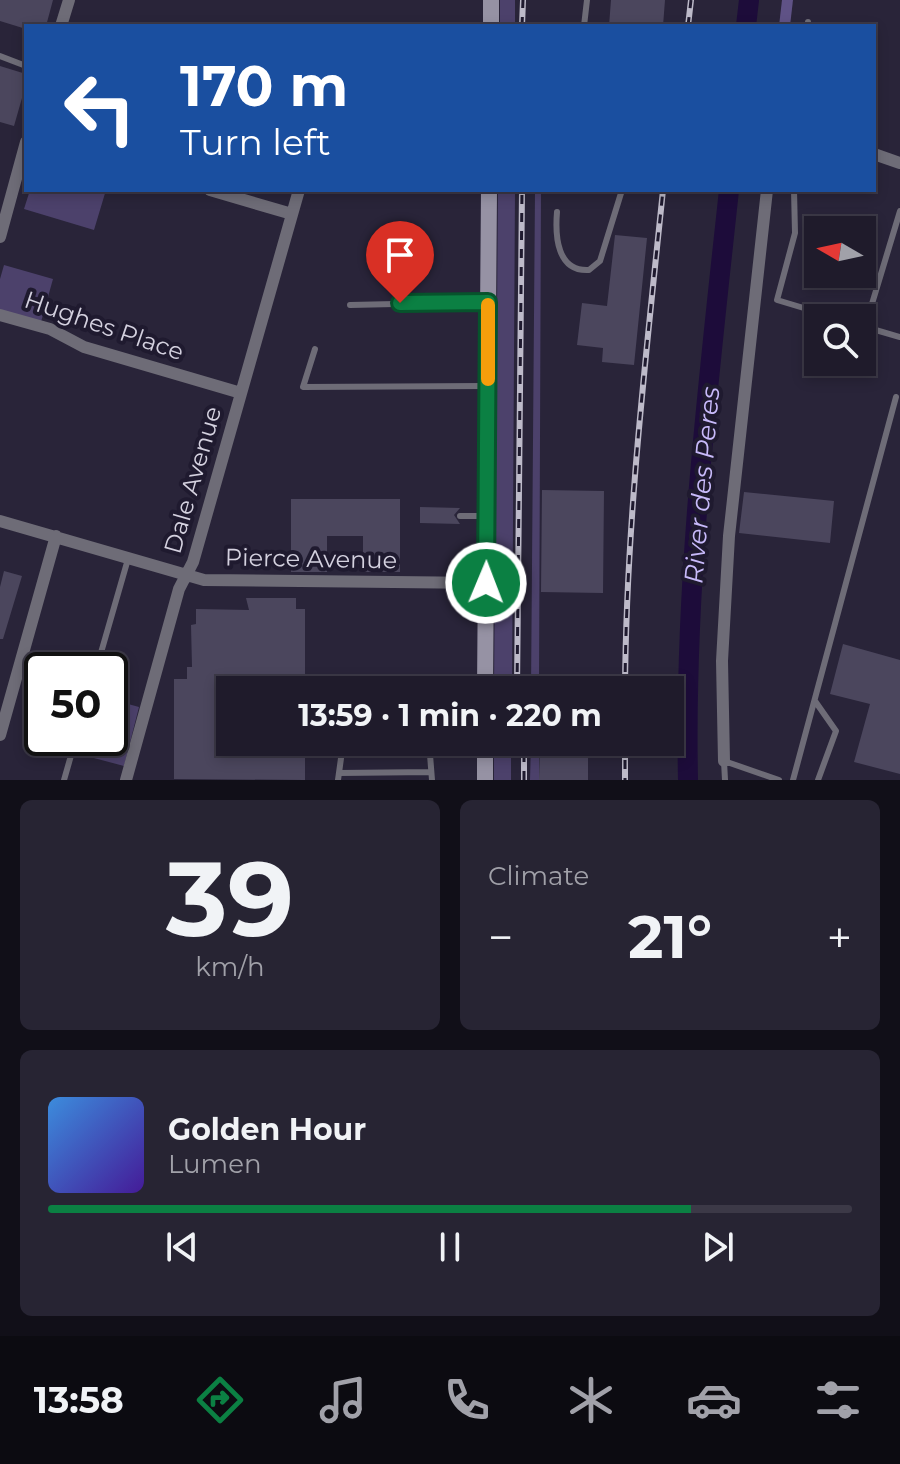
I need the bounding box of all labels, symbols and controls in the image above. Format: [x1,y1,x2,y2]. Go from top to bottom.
text: 170 m [180,52,348,120]
icon: left [48,56,152,160]
text: Turn left [180,120,331,164]
north arrow [804,216,876,288]
map controls [804,216,876,376]
pin [366,221,434,303]
icon: arrive [378,233,422,277]
street label: Hughes Place [21,285,188,366]
button: search [804,304,876,376]
water label: River des Peres [677,385,727,585]
street label: Dale Avenue [158,403,227,557]
position arrow [444,541,528,625]
street label: Pierce Avenue [225,542,397,575]
speed limit sign: 50 [24,652,128,756]
text: 13:59 · 1 min · 220 m [298,697,602,734]
text: 39 [166,835,294,962]
text: Climate [488,860,589,892]
text: 21° [628,900,712,973]
text: − [488,910,513,964]
text: + [827,910,852,964]
text: km/h [195,951,265,983]
text: Golden Hour [168,1111,366,1148]
text: Lumen [168,1148,261,1180]
icon: previous [160,1225,204,1269]
icon: pause [428,1225,472,1269]
icon: next [696,1225,740,1269]
icon: directions [192,1372,248,1428]
icon: music [315,1372,371,1428]
icon: phone [439,1372,495,1428]
icon: climate [563,1372,619,1428]
icon: car [686,1372,742,1428]
icon: filters [810,1372,866,1428]
text: 13:58 [34,1378,124,1422]

